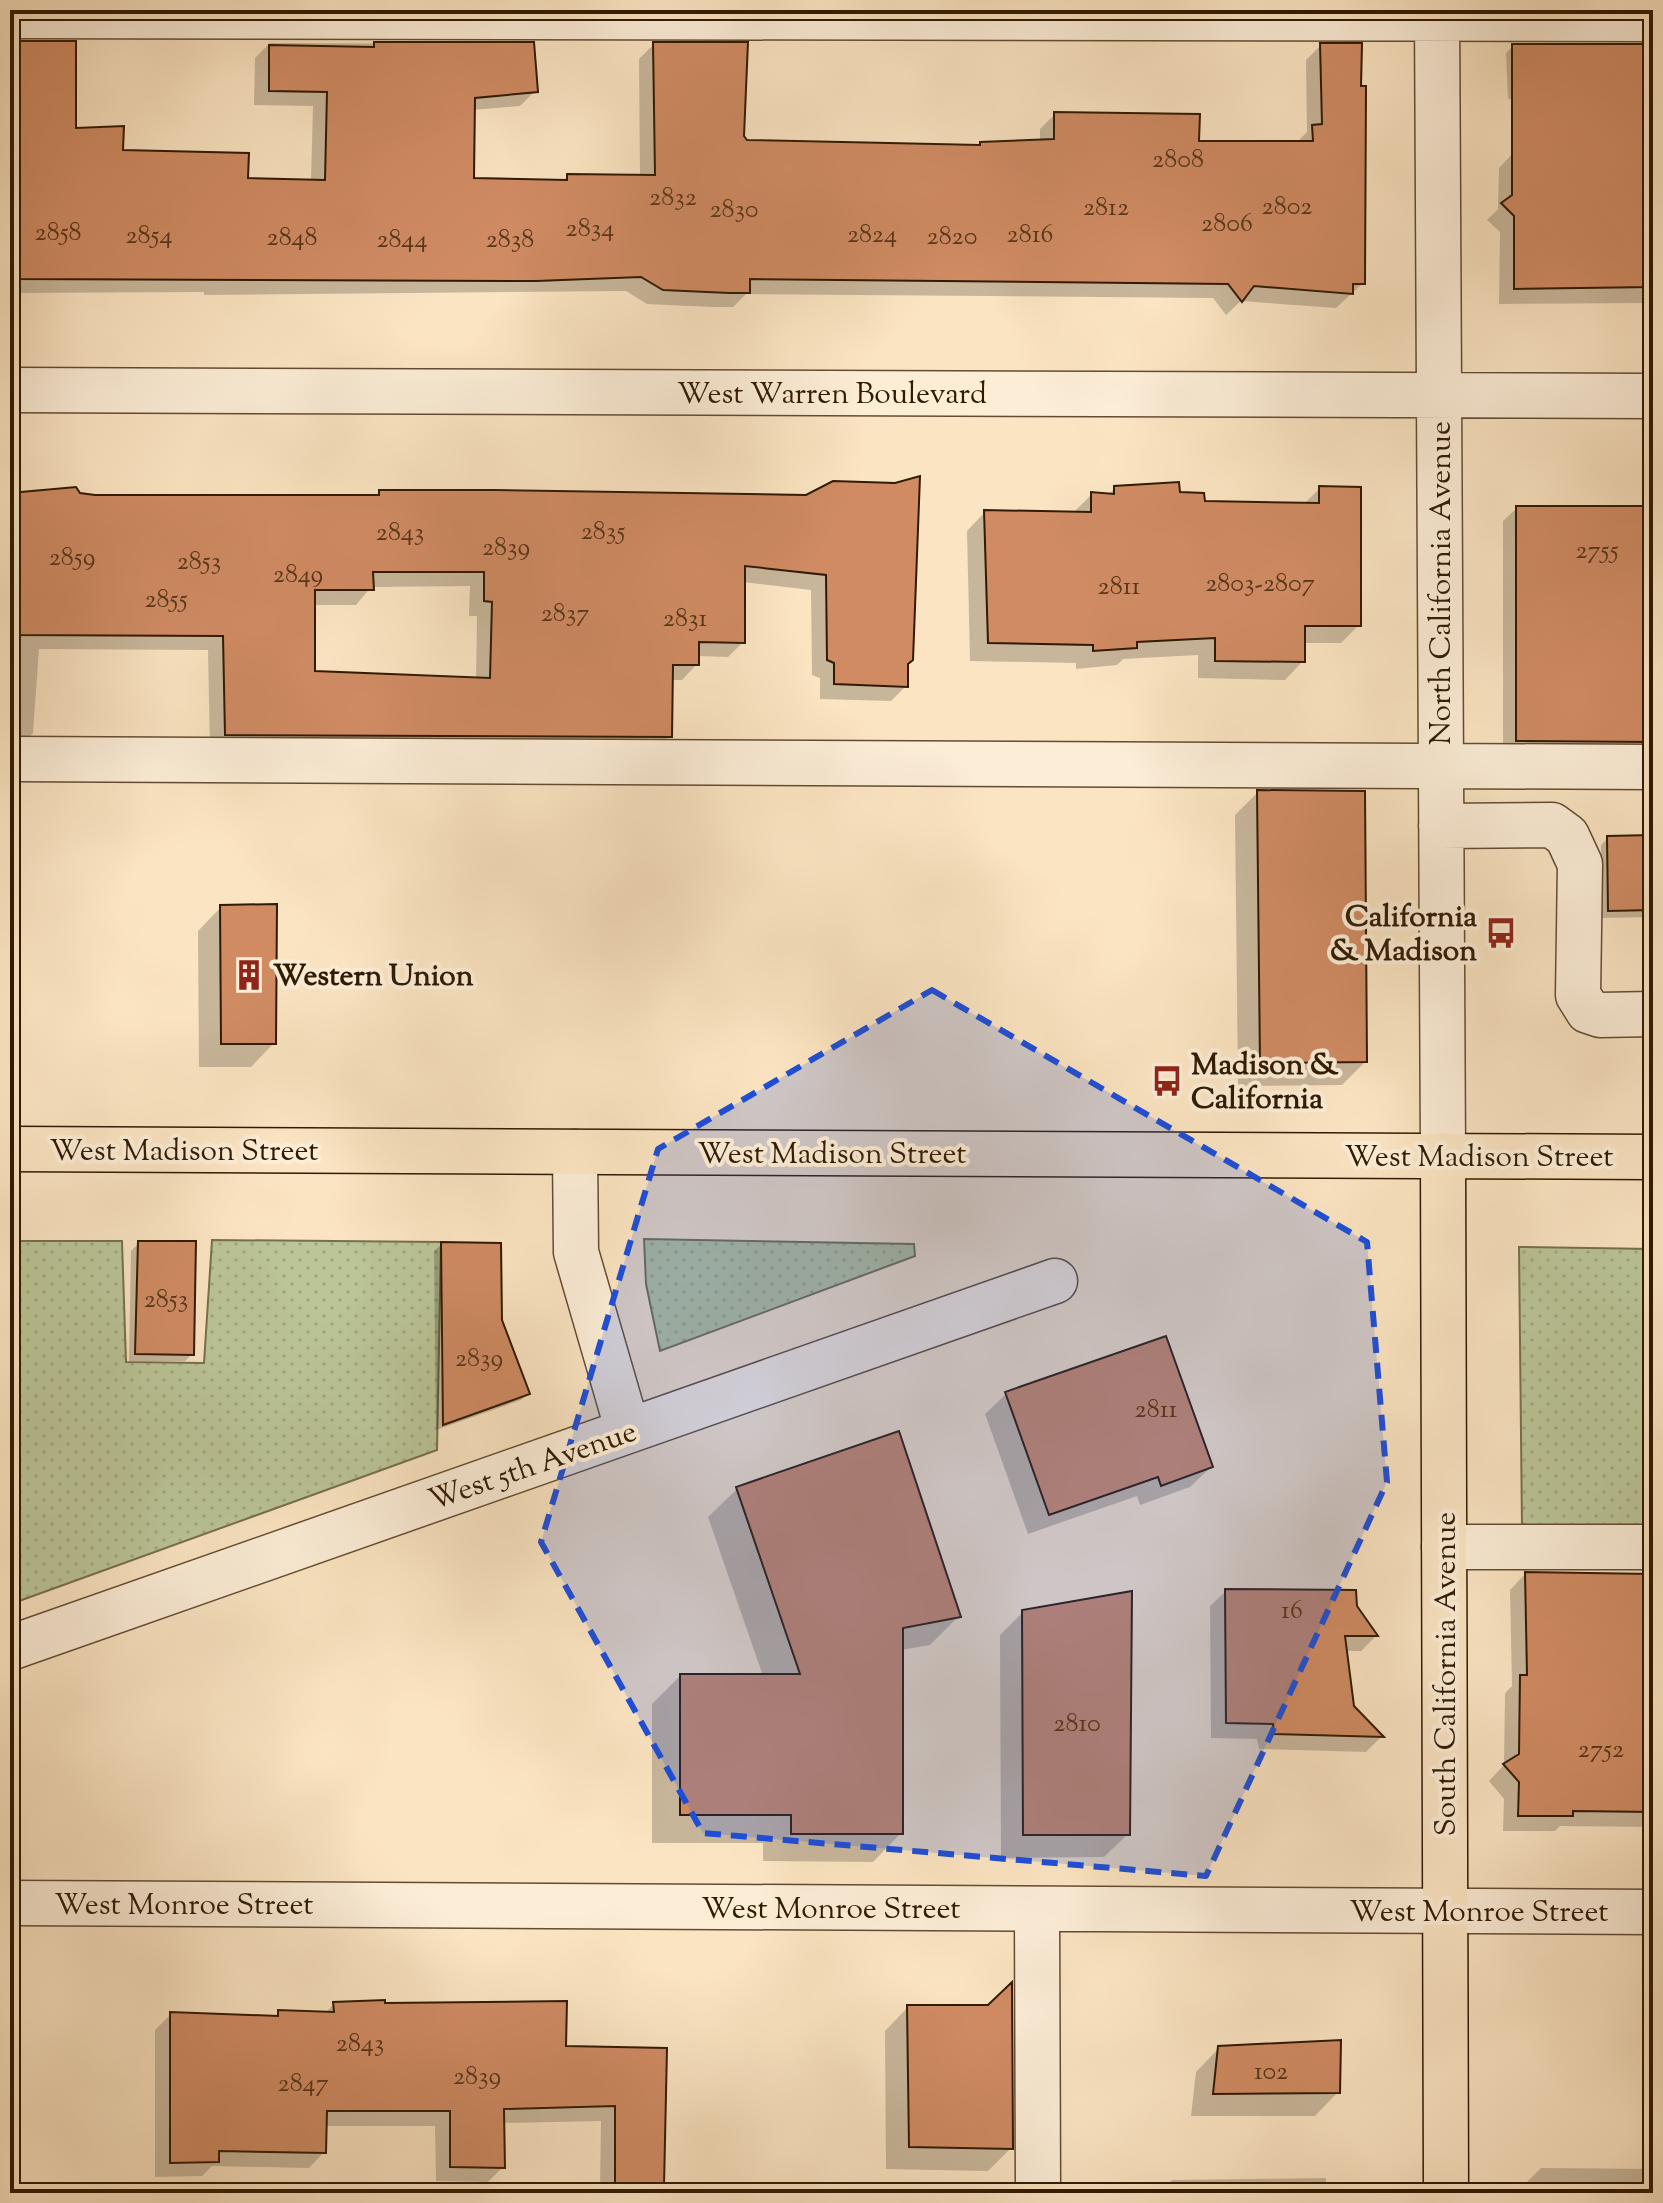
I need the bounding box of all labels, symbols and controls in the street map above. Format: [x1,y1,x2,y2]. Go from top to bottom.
house number: 2808 [1152,142,1204,179]
house number: 2832 [649,180,697,217]
house number: 2802 [1262,189,1312,226]
house number: 2812 [1083,190,1129,227]
house number: 2830 [709,192,759,229]
house number: 2806 [1201,206,1253,243]
house number: 2834 [566,211,614,248]
house number: 2858 [34,215,82,252]
house number: 2824 [847,217,897,254]
house number: 2816 [1007,217,1053,254]
house number: 2854 [125,218,173,255]
house number: 2820 [927,219,977,256]
house number: 2848 [266,220,318,257]
house number: 2844 [376,222,428,259]
house number: 2838 [486,222,534,259]
street label: West Warren Boulevard [677,374,987,417]
street label: North California Avenue [1421,421,1464,745]
house number: 2835 [581,514,625,551]
house number: 2843 [376,515,424,552]
house number: 2839 [482,530,530,567]
house number: 2755 [1575,533,1619,570]
house number: 2859 [49,540,95,577]
house number: 2853 [177,544,221,581]
house number: 2849 [273,557,323,594]
house number: 2803-2807 [1205,566,1315,603]
house number: 2811 [1098,569,1141,606]
house number: 2855 [144,582,188,619]
house number: 2837 [541,596,589,633]
house number: 2831 [663,601,707,638]
place label: California & Madison [1330,897,1477,974]
bus stop icon: California & Madison [1484,916,1518,950]
place label: Western Union [273,956,474,999]
building icon: Western Union [232,958,266,992]
place label: Madison & California [1191,1045,1339,1122]
bus stop icon: Madison & California [1150,1064,1184,1098]
street label: West Madison Street [49,1131,319,1174]
street label: West Madison Street [697,1134,967,1177]
street label: West Madison Street [1344,1137,1614,1180]
house number: 2853 [144,1282,188,1319]
house number: 2839 [455,1341,503,1378]
house number: 2811 [1135,1392,1178,1429]
street label: West 5th Avenue [423,1412,643,1523]
street label: South California Avenue [1426,1512,1469,1836]
house number: 16 [1281,1593,1303,1630]
house number: 2810 [1053,1706,1101,1743]
house number: 2752 [1578,1732,1624,1769]
street label: West Monroe Street [54,1885,314,1928]
street label: West Monroe Street [701,1889,961,1932]
street label: West Monroe Street [1349,1892,1609,1935]
house number: 2843 [336,2026,384,2063]
house number: 102 [1254,2054,1288,2091]
house number: 2839 [453,2059,501,2096]
house number: 2847 [277,2066,329,2103]

